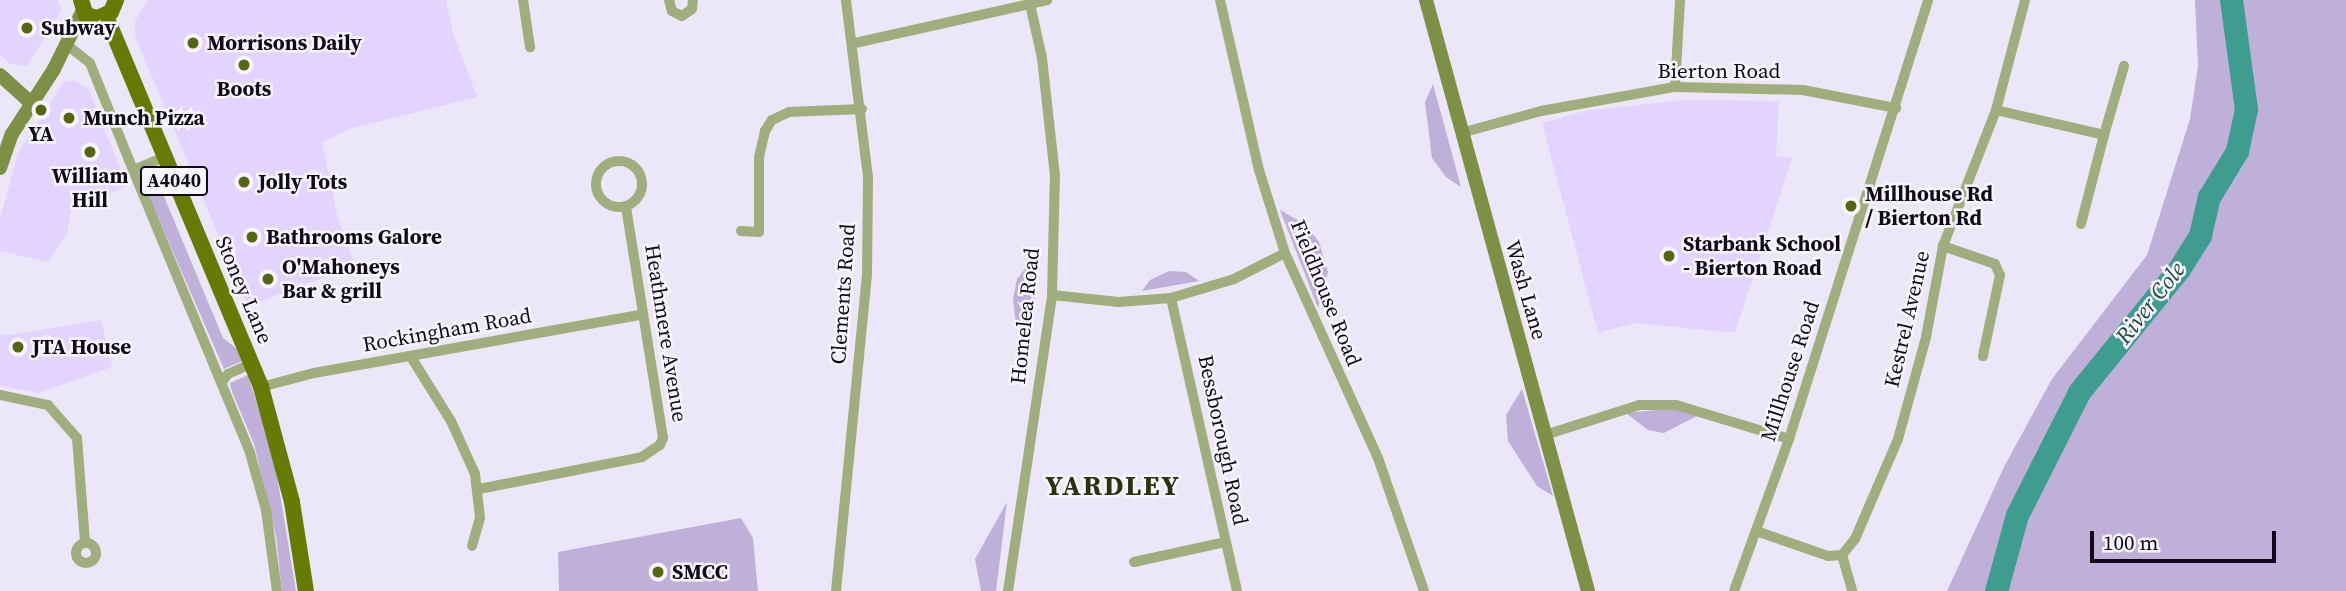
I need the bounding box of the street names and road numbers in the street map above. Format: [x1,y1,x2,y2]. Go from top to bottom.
street label: Bierton Road [1657,58,1781,84]
road number: A4040 [139,166,209,196]
street label: Fieldhouse Road [1285,216,1367,370]
street label: Clements Road [826,223,860,365]
street label: Stoney Lane [210,232,278,348]
street label: Wash Lane [1500,237,1552,343]
street label: Heathmere Avenue [640,242,692,424]
street label: Homelea Road [1005,247,1045,385]
street label: Kestrel Avenue [1879,248,1935,390]
street label: Millhouse Road [1755,298,1825,444]
street label: Rockingham Road [361,303,533,357]
street label: Bessborough Road [1193,353,1253,527]

